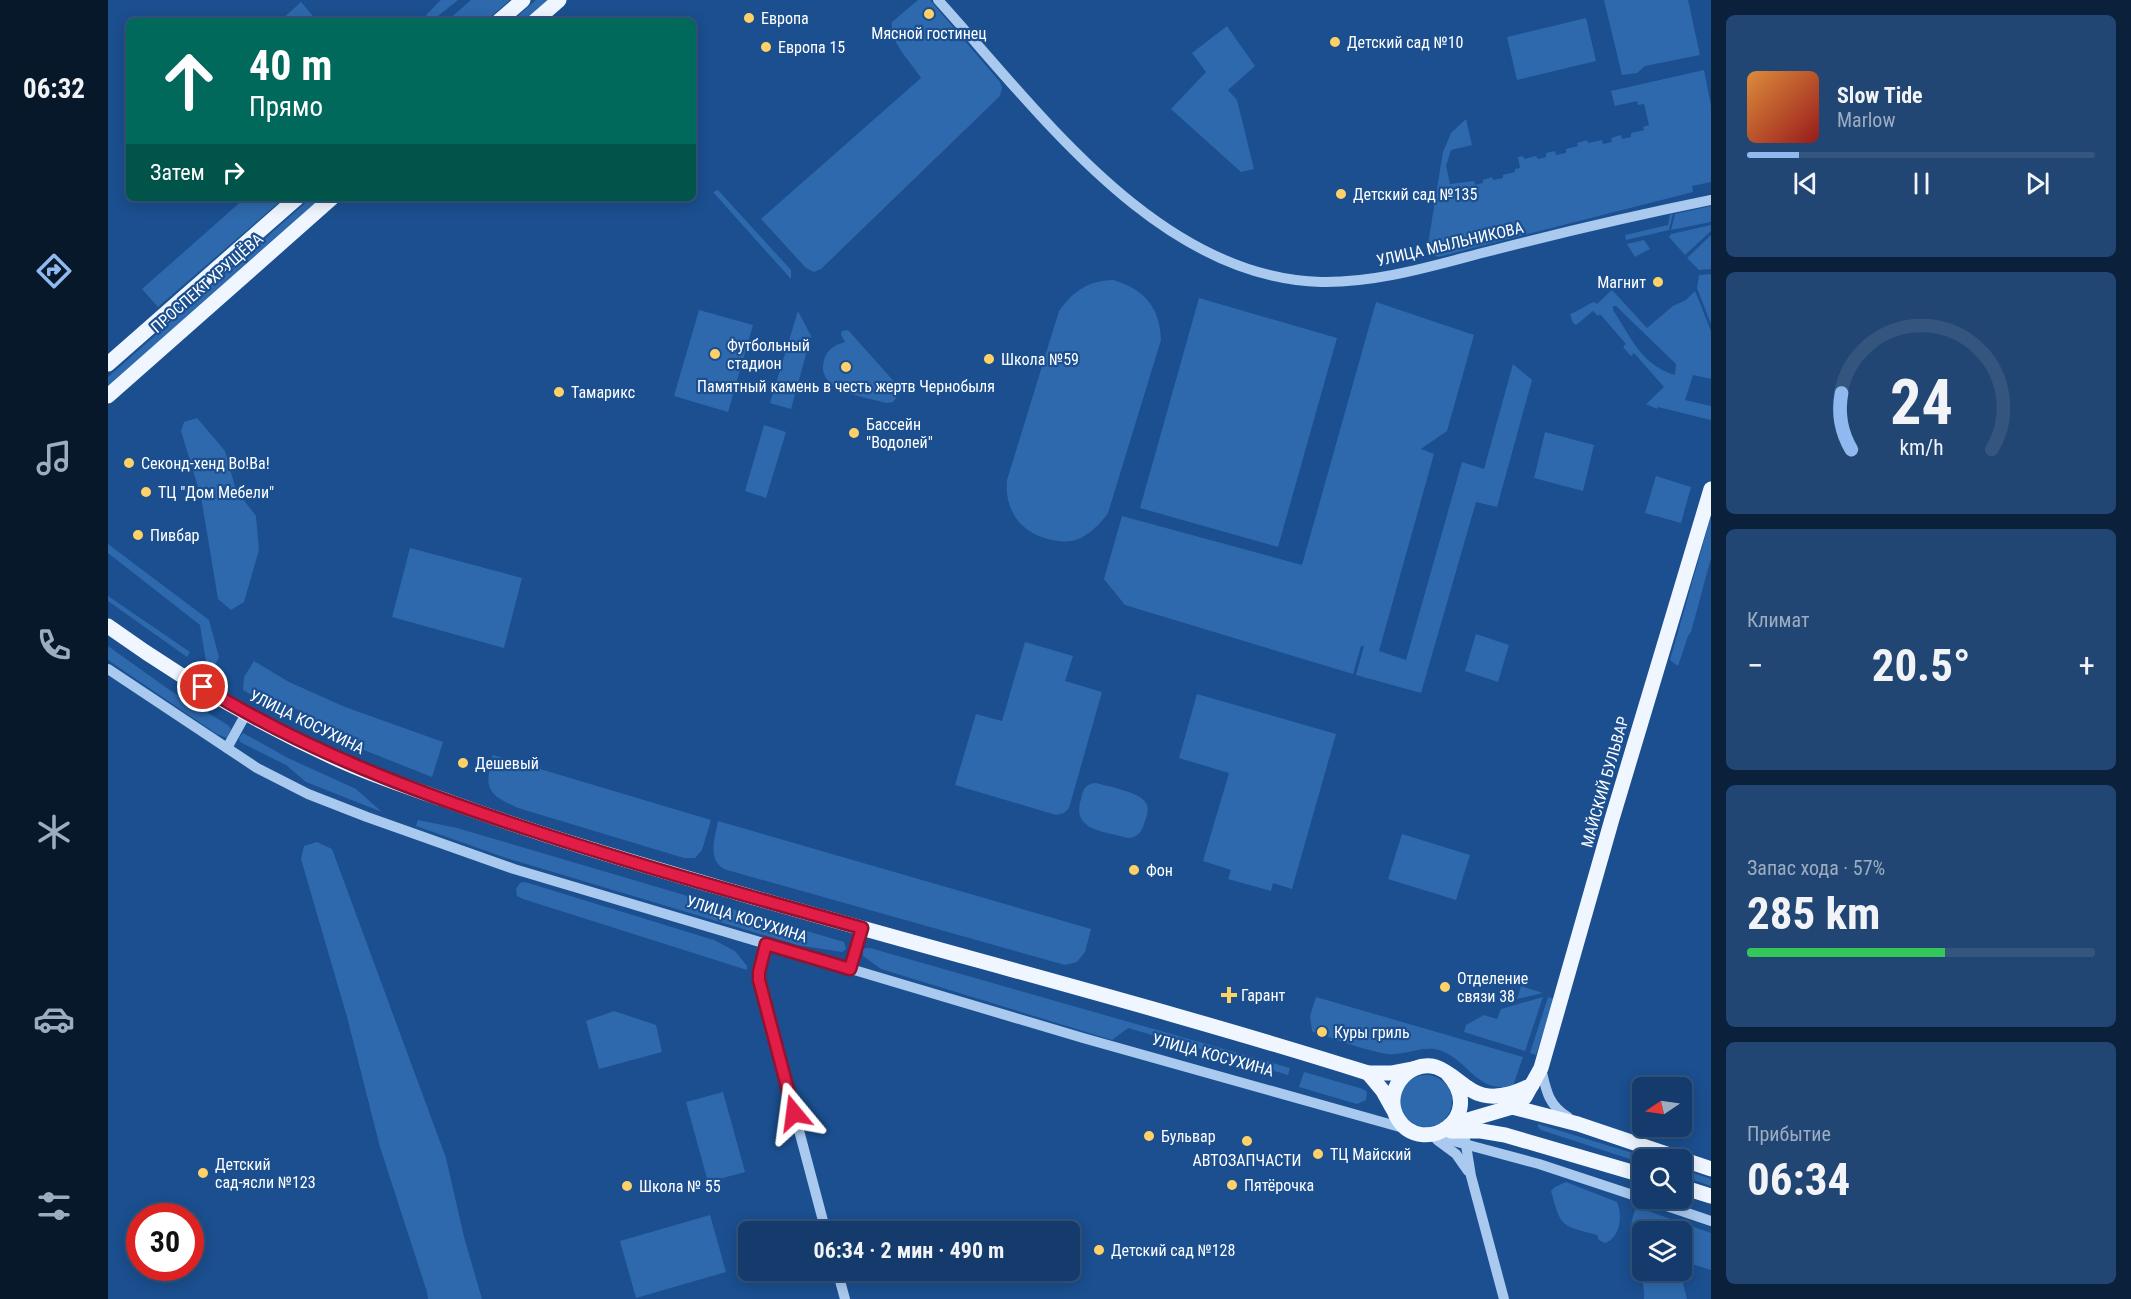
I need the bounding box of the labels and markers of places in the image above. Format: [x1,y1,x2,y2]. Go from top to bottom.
marker: Мясной гостинец [922,7,936,21]
place label: Европа [761,9,809,28]
marker: Европа [742,11,756,25]
place label: Мясной гостинец [871,24,987,43]
place label: Детский сад №10 [1347,33,1463,52]
marker: Детский сад №10 [1328,35,1342,49]
place label: Европа 15 [778,38,845,57]
marker: Европа 15 [759,40,773,54]
place label: Детский сад №135 [1353,185,1477,204]
marker: Детский сад №135 [1334,187,1348,201]
place label: Магнит [1597,273,1646,292]
marker: Магнит [1651,275,1665,289]
place label: Футбольный стадион [727,336,810,373]
marker: Футбольный стадион [708,347,722,361]
place label: Школа №59 [1001,350,1079,369]
marker: Школа №59 [982,352,996,366]
marker: Памятный камень в честь жертв Чернобыля [839,360,853,374]
place label: Памятный камень в честь жертв Чернобыля [697,377,995,396]
place label: Тамарикс [571,383,635,402]
marker: Тамарикс [552,385,566,399]
place label: Бассейн "Водолей" [866,415,933,452]
marker: Бассейн "Водолей" [847,426,861,440]
place label: Секонд-хенд Во!Ва! [141,454,270,473]
marker: Секонд-хенд Во!Ва! [122,456,136,470]
place label: ТЦ "Дом Мебели" [158,483,274,502]
marker: ТЦ "Дом Мебели" [139,485,153,499]
place label: Пивбар [150,526,200,545]
marker: Пивбар [131,528,145,542]
pin [177,661,228,712]
place label: Дешевый [475,754,539,773]
marker: Дешевый [456,756,470,770]
place label: Фон [1146,861,1173,880]
marker: Фон [1127,863,1141,877]
place label: Отделение связи 38 [1457,969,1528,1006]
marker: Отделение связи 38 [1438,980,1452,994]
place label: Гарант [1241,986,1286,1005]
marker: Гарант [1222,988,1236,1002]
place label: Куры гриль [1334,1023,1410,1042]
marker: Куры гриль [1315,1025,1329,1039]
place label: Бульвар [1161,1127,1216,1146]
marker: Бульвар [1142,1129,1156,1143]
marker: АВТОЗАПЧАСТИ [1240,1134,1254,1148]
place label: ТЦ Майский [1330,1145,1412,1164]
marker: ТЦ Майский [1311,1147,1325,1161]
place label: АВТОЗАПЧАСТИ [1193,1151,1301,1170]
place label: Детский сад-ясли №123 [215,1155,316,1192]
marker: Детский сад-ясли №123 [196,1166,210,1180]
place label: Пятёрочка [1244,1176,1314,1195]
place label: Школа № 55 [639,1177,721,1196]
marker: Пятёрочка [1225,1178,1239,1192]
marker: Школа № 55 [620,1179,634,1193]
place label: Детский сад №128 [1111,1241,1235,1260]
marker: Детский сад №128 [1092,1243,1106,1257]

